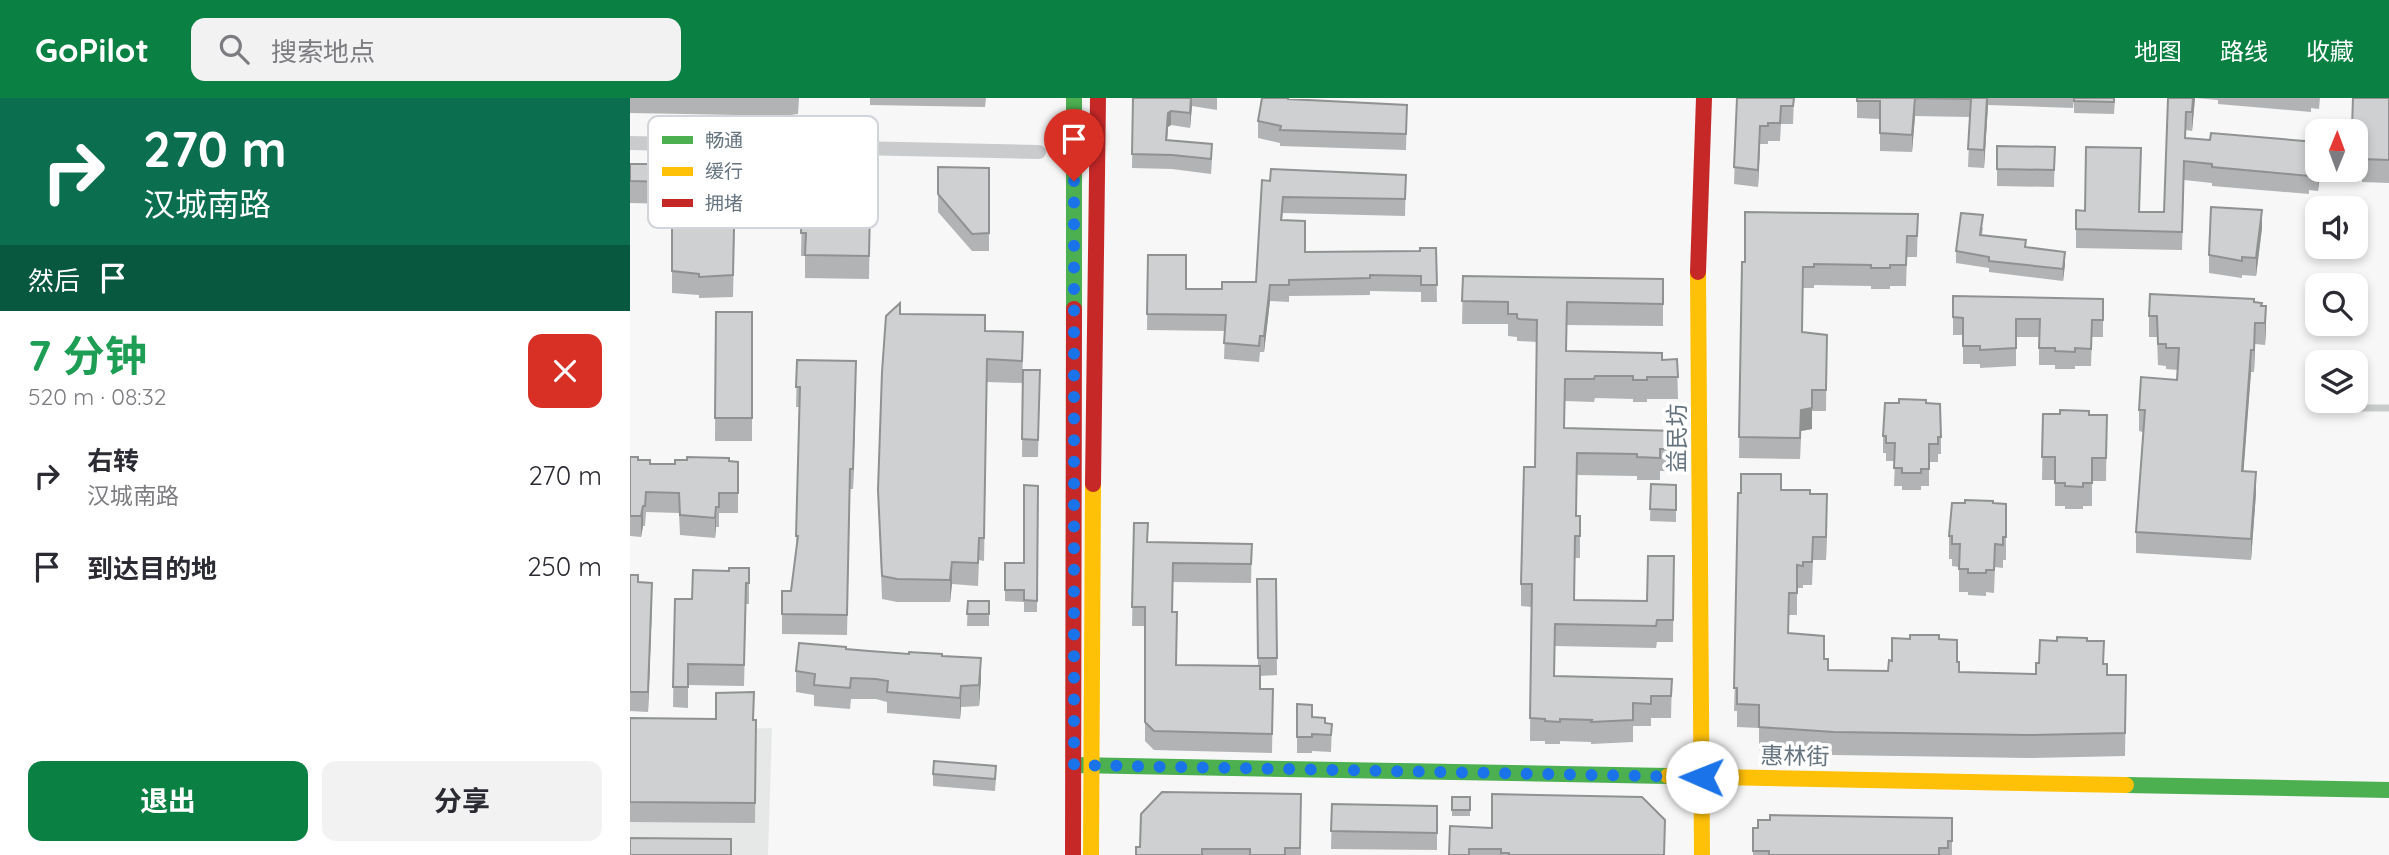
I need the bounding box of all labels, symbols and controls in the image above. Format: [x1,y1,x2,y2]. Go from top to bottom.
search box [191,18,681,81]
text: GoPilot [35,29,149,70]
icon: search [215,30,253,68]
text: 搜索地点 [271,35,375,68]
text: 地图 [2134,36,2182,66]
text: 路线 [2220,36,2268,66]
text: 收藏 [2306,36,2354,66]
pin [1044,109,1104,181]
legend [648,116,878,228]
text: 270 m [143,118,287,179]
north arrow [2305,119,2368,182]
map controls [2305,119,2368,413]
icon: arrive [1055,120,1093,158]
icon: right [28,126,119,217]
text: 畅通 [705,128,743,152]
text: 缓行 [705,159,743,183]
text: 汉城南路 [143,184,271,224]
text: 拥堵 [705,191,743,215]
button: sound [2305,196,2368,259]
icon: arrive [94,259,132,297]
text: 然后 [28,264,80,297]
button: search [2305,273,2368,336]
text: 7 分钟 [28,329,147,382]
button: close [528,334,602,408]
button: layers [2305,350,2368,413]
text: 520 m · 08:32 [28,382,166,411]
street label: 益民坊 [1662,404,1691,473]
text: 右转 [87,444,139,477]
icon: right [28,457,66,495]
text: 270 m [528,459,602,492]
text: 汉城南路 [87,481,179,510]
icon: arrive [28,548,66,586]
text: 250 m [527,550,602,583]
text: 到达目的地 [87,552,217,585]
position arrow [1665,740,1739,814]
street label: 惠林街 [1760,740,1830,771]
button: 退出 [28,761,308,841]
button: 分享 [322,761,602,841]

